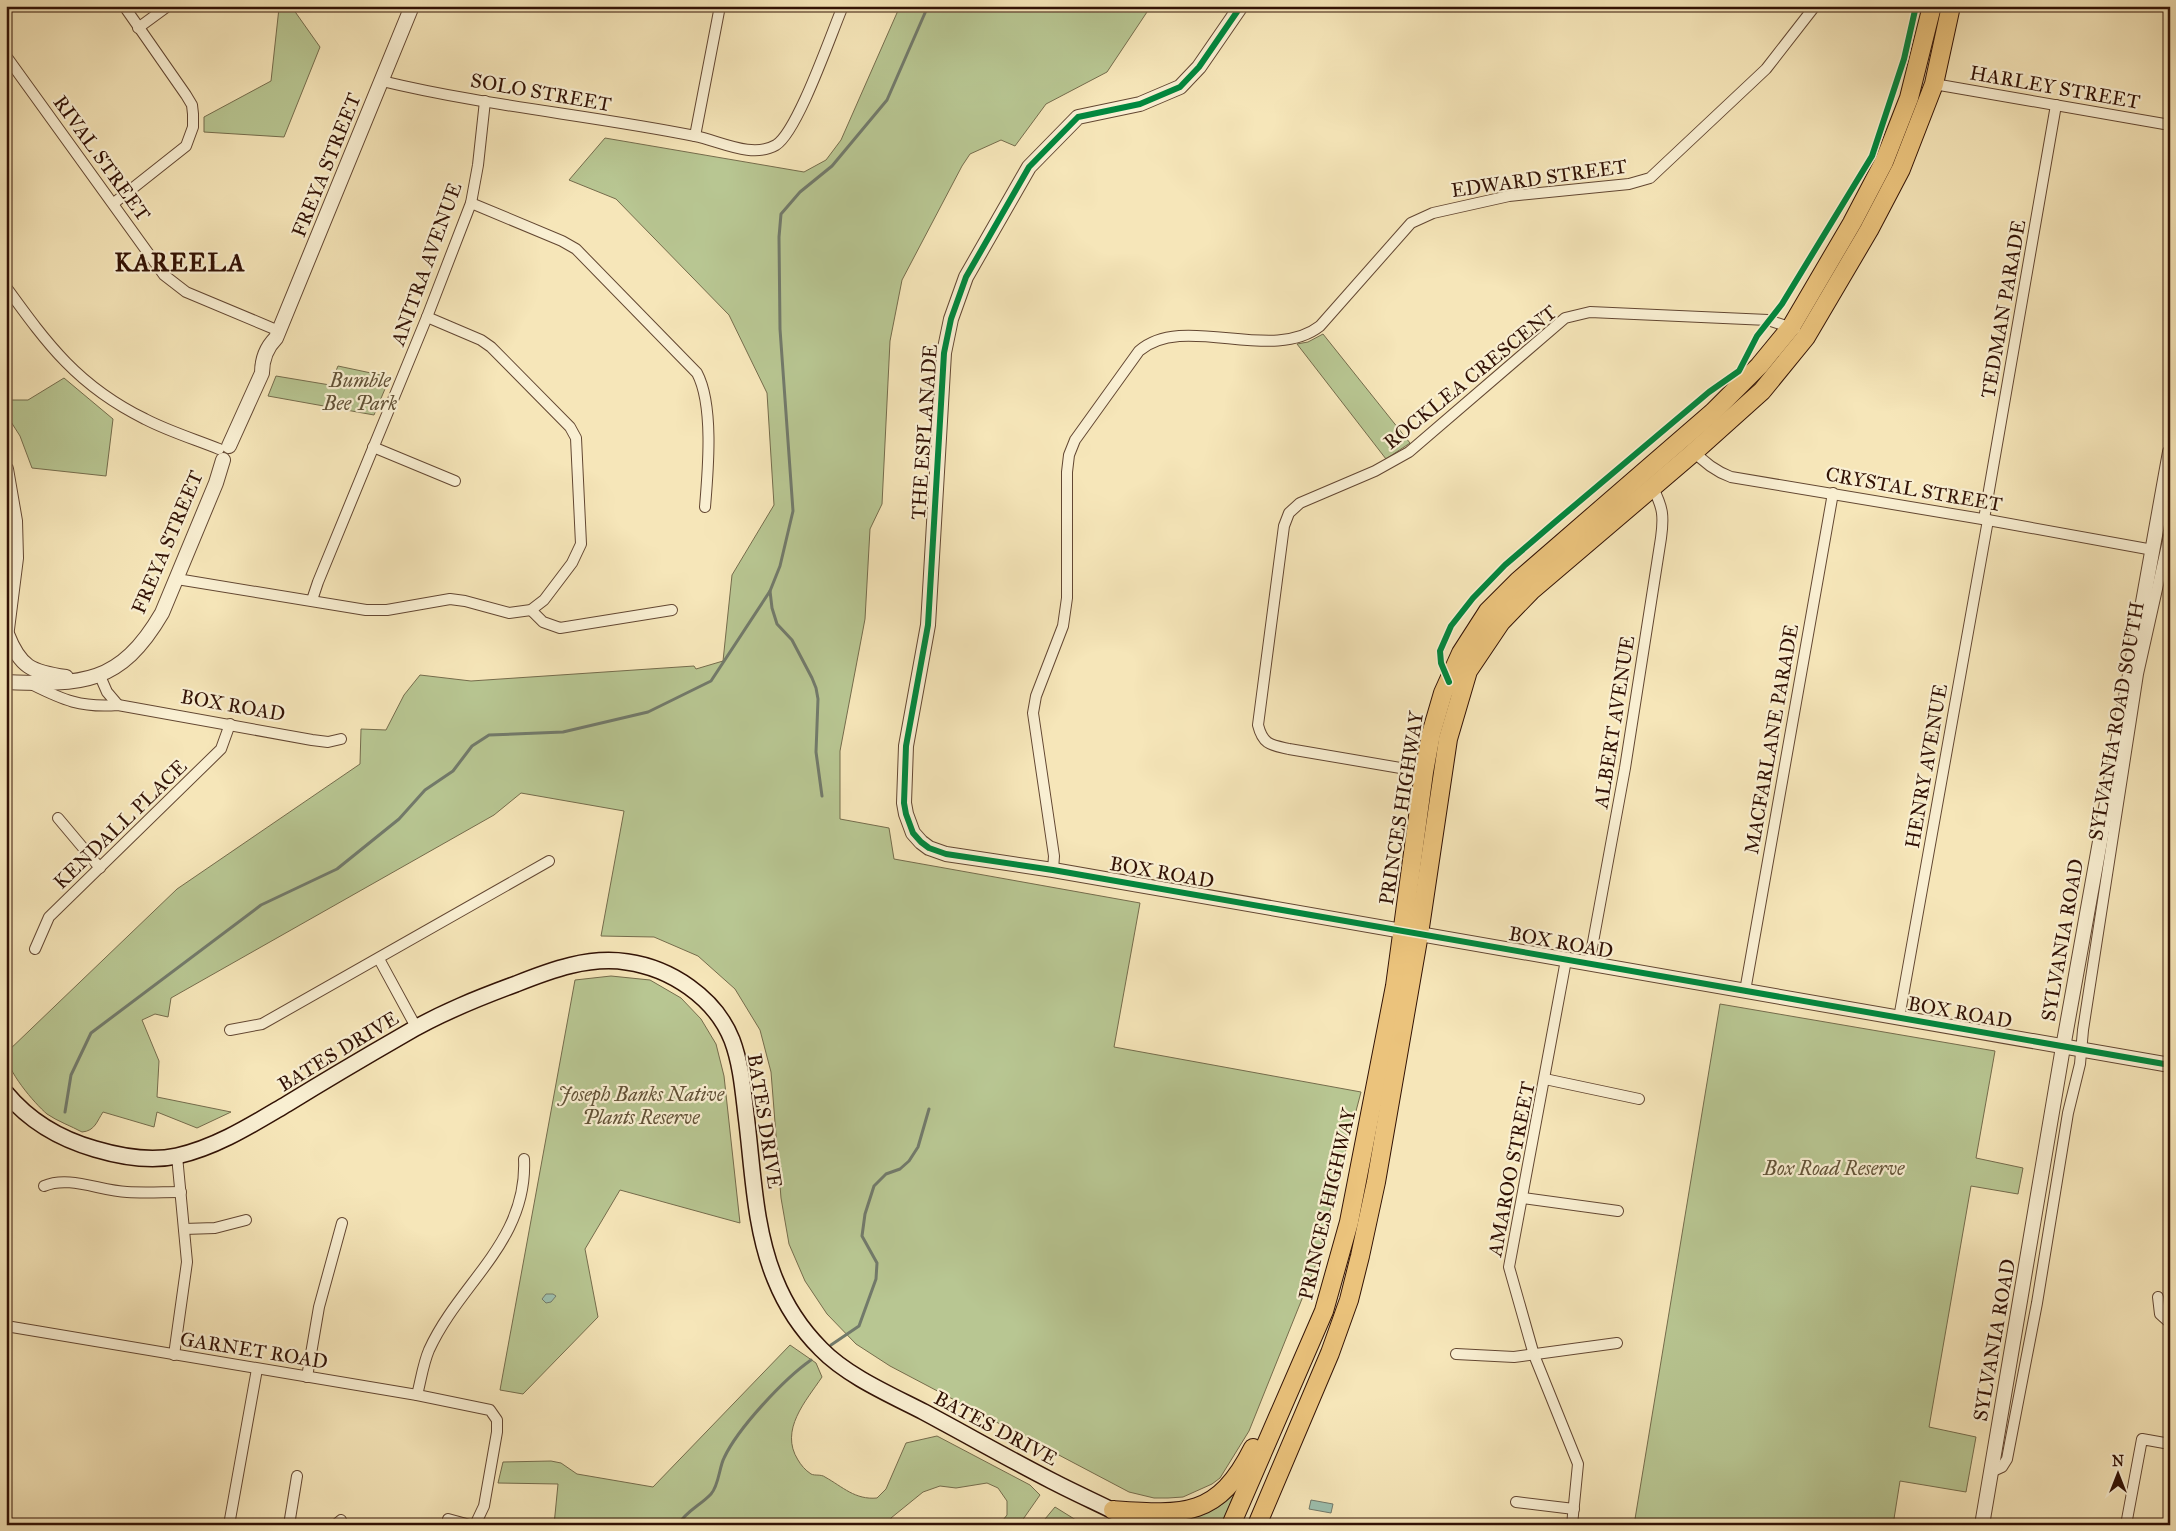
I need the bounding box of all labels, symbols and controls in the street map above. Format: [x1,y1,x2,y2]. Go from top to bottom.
street label: HARLEY STREET [1968,60,2142,114]
street label: SOLO STREET [469,68,614,116]
street label: FREYA STREET [286,89,366,240]
street label: RIVAL STREET [48,90,156,226]
street label: EDWARD STREET [1450,154,1629,202]
street label: ANITRA AVENUE [385,179,467,350]
street label: TEDMAN PARADE [1975,218,2031,400]
district label: KAREELA [114,247,246,278]
street label: ROCKLEA CRESCENT [1379,300,1562,454]
street label: THE ESPLANADE [906,343,942,521]
park label: Bumble Bee Park [322,368,397,415]
street label: CRYSTAL STREET [1824,462,2004,516]
street label: FREYA STREET [126,467,208,617]
street label: SYLVANIA ROAD SOUTH [2083,600,2149,842]
street label: MACFARLANE PARADE [1739,622,1803,856]
street label: ALBERT AVENUE [1588,634,1640,811]
street label: HENRY AVENUE [1900,682,1952,850]
street label: BOX ROAD [179,684,287,726]
street label: PRINCES HIGHWAY [1374,708,1428,907]
street label: KENDALL PLACE [48,754,192,894]
street label: BOX ROAD [1108,851,1216,893]
street label: SYLVANIA ROAD [2036,857,2088,1023]
street label: BOX ROAD [1507,921,1615,963]
street label: BOX ROAD [1906,991,2014,1033]
street label: BATES DRIVE [273,1006,403,1096]
street label: BATES DRIVE [742,1052,788,1190]
street label: AMAROO STREET [1482,1079,1540,1259]
park label: Joseph Banks Native Plants Reserve [557,1082,725,1129]
street label: PRINCES HIGHWAY [1293,1105,1361,1302]
park label: Box Road Reserve [1763,1156,1905,1180]
street label: SYLVANIA ROAD [1968,1257,2020,1423]
street label: GARNET ROAD [178,1326,330,1374]
street label: BATES DRIVE [930,1385,1062,1471]
north arrow [2094,1448,2144,1498]
text: N [2112,1453,2124,1470]

